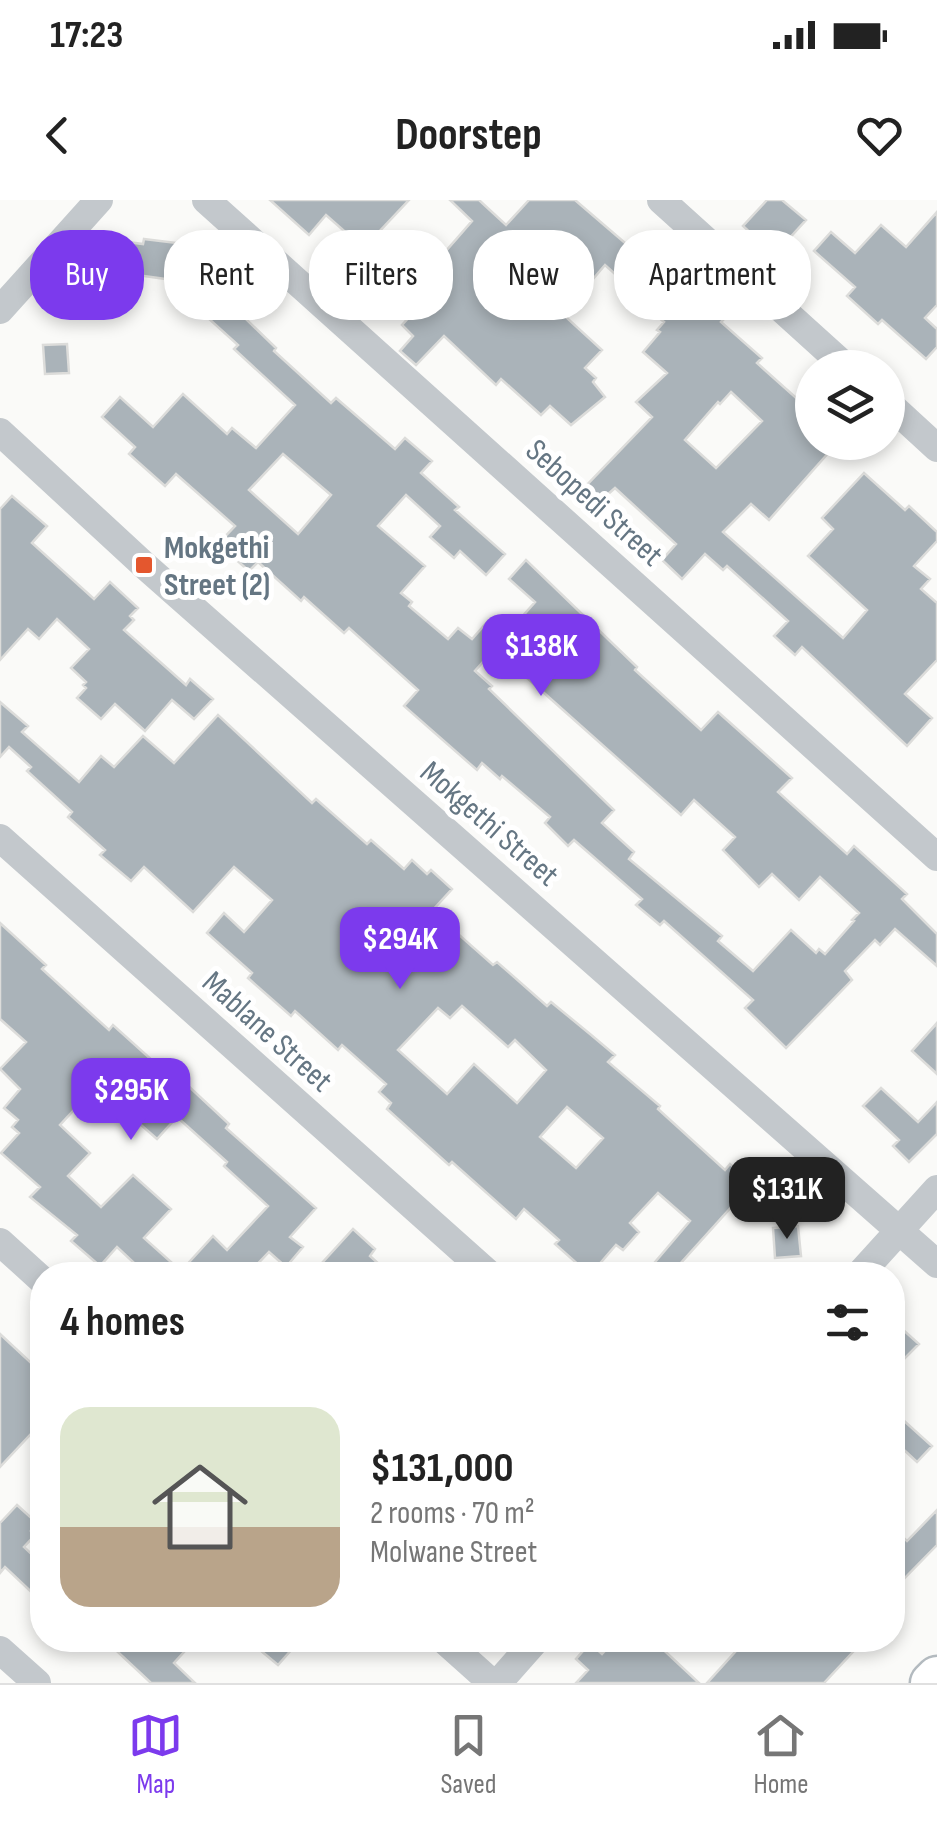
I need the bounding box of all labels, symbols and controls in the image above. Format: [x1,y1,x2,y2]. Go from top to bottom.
text: 17:23 [50,13,123,58]
icon: back [30,108,85,163]
text: Doorstep [395,108,542,163]
icon: heart [852,108,907,163]
chip: Buy [30,230,144,320]
chip: Rent [164,230,289,320]
chip: Filters [309,230,453,320]
chip: New [473,230,594,320]
chip: Apartment [614,230,811,320]
map controls [795,350,905,460]
button: layers [795,350,905,460]
street label: Sebopedi Street [517,431,671,575]
place label: Mokgethi Street (2) [164,529,270,605]
marker: Mokgethi Street (2) [133,554,155,576]
pin: $138K [471,614,611,699]
text: $138K [504,627,578,666]
street label: Mokgethi Street [412,753,566,895]
pin: $294K [330,907,470,992]
text: $294K [362,920,438,959]
street label: Mablane Street [194,963,340,1101]
pin: $295K [61,1058,201,1143]
text: $295K [93,1071,169,1110]
pin: $131K [717,1157,857,1242]
text: $131K [751,1170,823,1209]
icon: filters [820,1295,875,1350]
text: 4 homes [60,1297,185,1348]
text: $131,000 [370,1443,514,1494]
icon: home [140,1447,260,1567]
text: 2 rooms · 70 m² [370,1494,535,1533]
text: Molwane Street [370,1533,537,1572]
tab: Map [128,1708,183,1801]
tab: Saved [440,1708,497,1801]
tab: Home [753,1708,809,1801]

